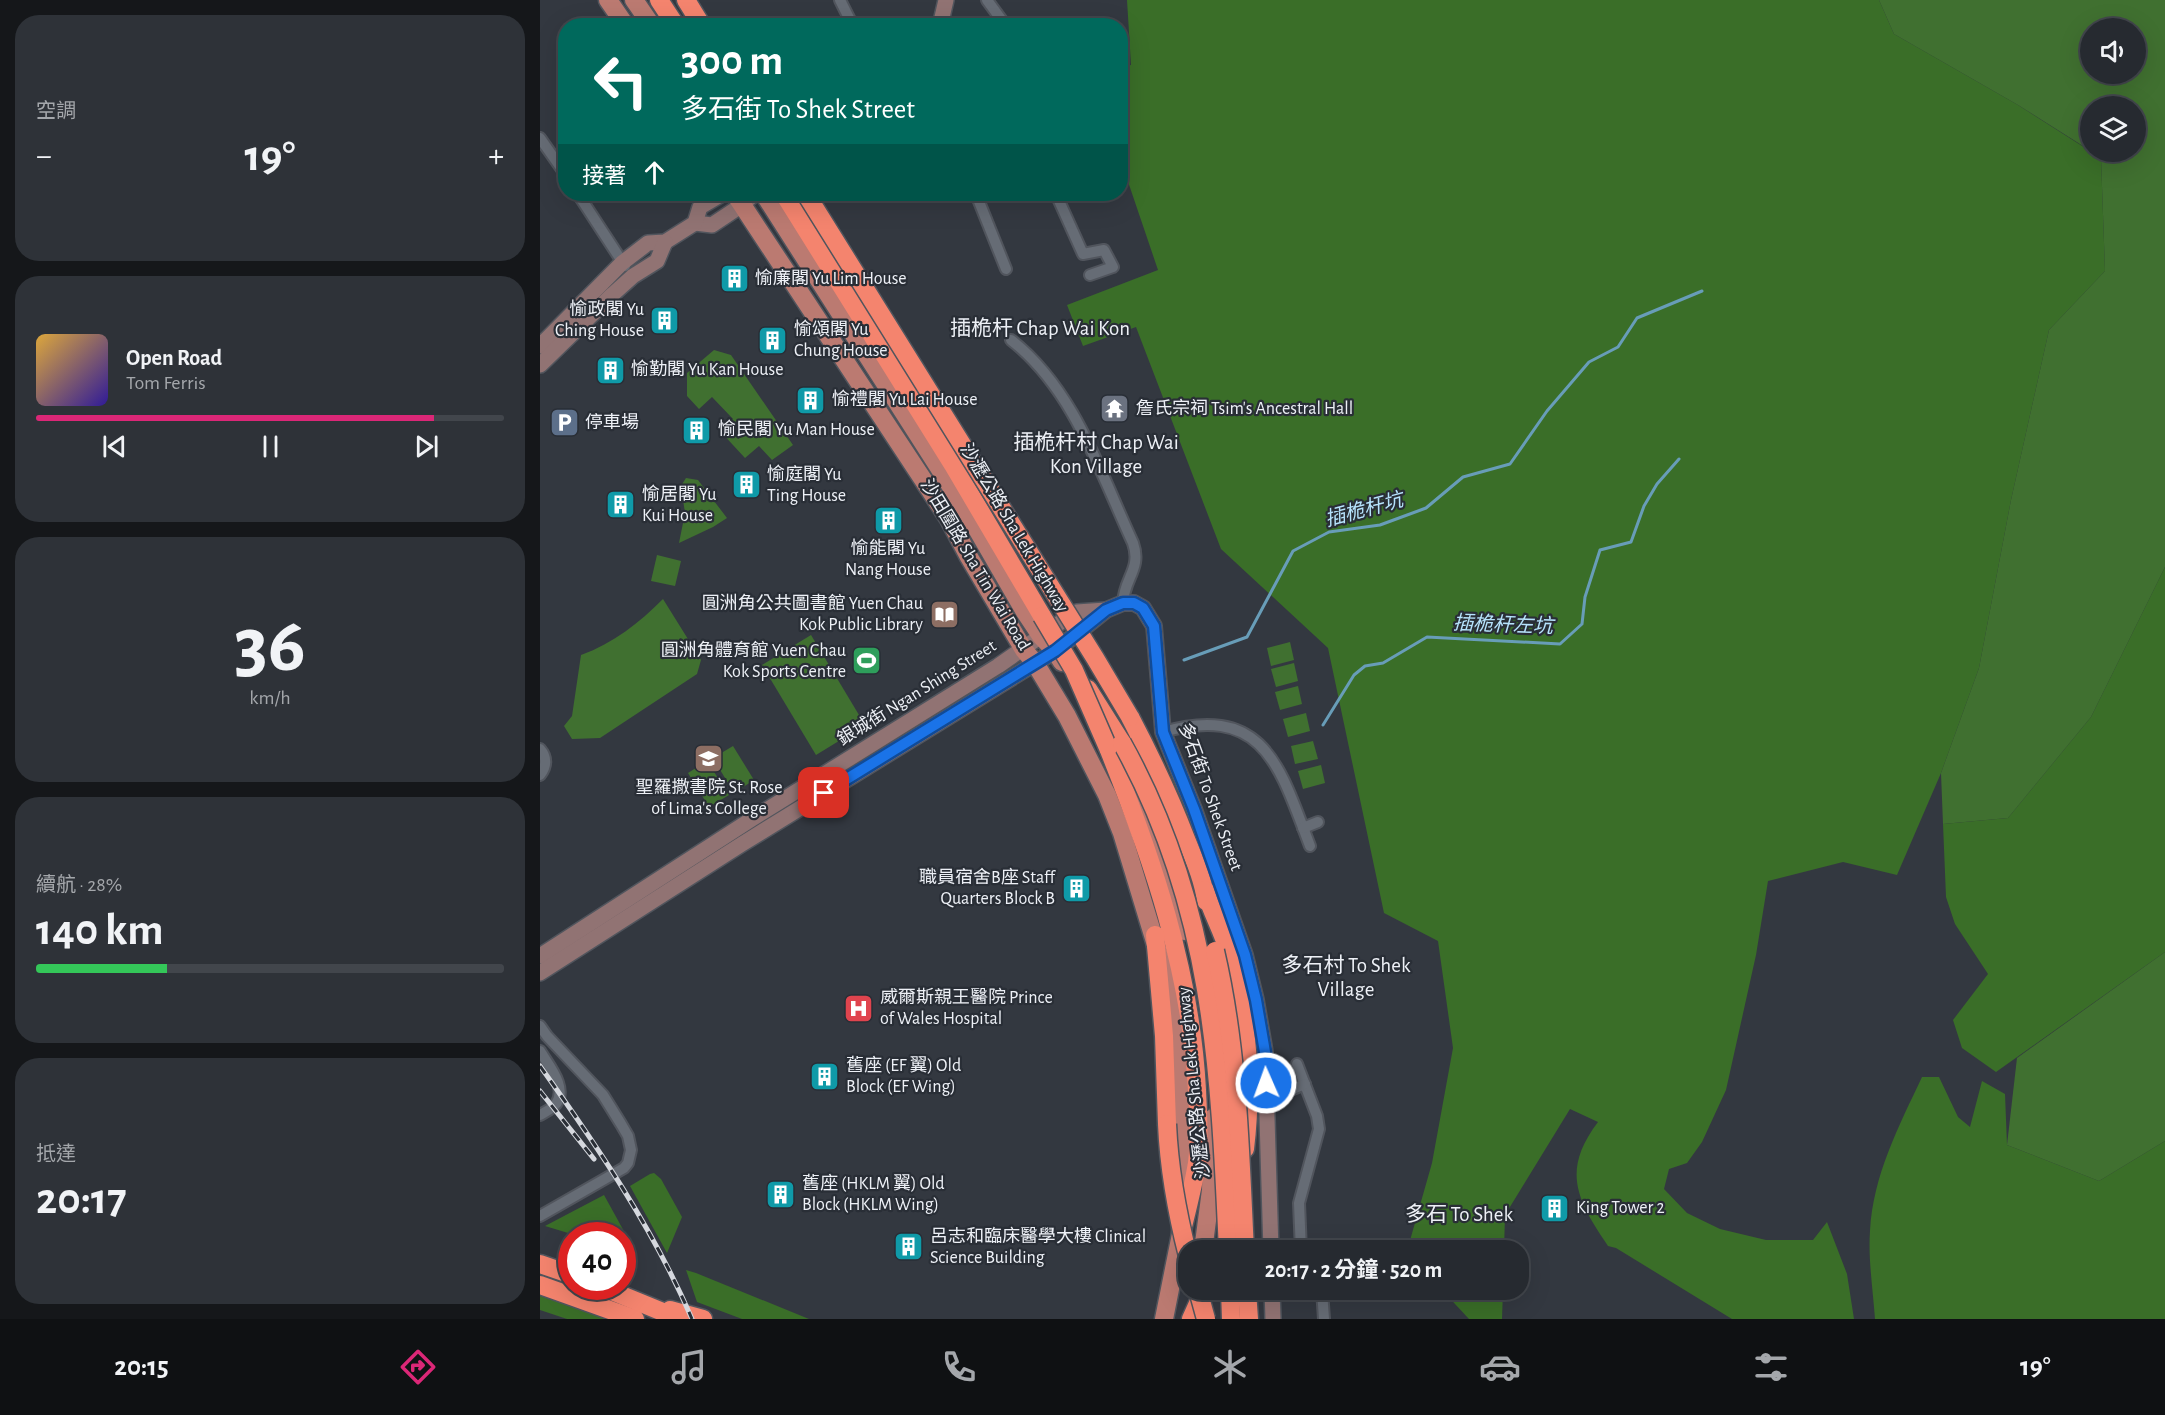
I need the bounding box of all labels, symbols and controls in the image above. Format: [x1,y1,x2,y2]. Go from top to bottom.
map controls [2080,18,2146,162]
button: sound [2080,18,2146,84]
text: 300 m [681,40,783,82]
icon: left [582,42,660,120]
text: 多石街 To Shek Street [681,96,915,123]
button: layers [2080,96,2146,162]
text: 空調 [36,101,76,121]
text: 19° [244,134,296,179]
text: − [36,140,52,173]
text: + [488,140,504,173]
icon: ahead [638,156,671,189]
text: 接著 [582,165,626,187]
building icon: 愉廉閣 Yu Lim House [718,263,750,295]
place label: 愉廉閣 Yu Lim House [755,268,907,288]
place label: 愉政閣 Yu Ching House [555,299,644,340]
building icon: 愉政閣 Yu Ching House [649,304,681,336]
district label: 插桅杆 Chap Wai Kon [950,317,1130,339]
place label: 愉頌閣 Yu Chung House [794,319,888,360]
building icon: 愉頌閣 Yu Chung House [757,324,789,356]
text: Open Road [126,347,222,369]
building icon: 愉勤閣 Yu Kan House [594,354,626,386]
place label: 愉勤閣 Yu Kan House [631,359,783,379]
text: Tom Ferris [126,373,206,393]
building icon: 愉禮閣 Yu Lai House [795,384,827,416]
place label: 愉禮閣 Yu Lai House [832,389,978,409]
temple icon: 詹氏宗祠 Tsim's Ancestral Hall [1099,393,1131,425]
place label: 詹氏宗祠 Tsim's Ancestral Hall [1136,398,1353,418]
parking icon: 停車場 [548,407,580,439]
place label: 停車場 [585,413,639,432]
building icon: 愉民閣 Yu Man House [681,414,713,446]
place label: 愉民閣 Yu Man House [718,419,875,439]
icon: previous [98,430,131,463]
icon: pause [254,430,287,463]
icon: next [410,430,443,463]
district label: 插桅杆村 Chap Wai Kon Village [1013,431,1179,477]
street label: 沙瀝公路 Sha Lek Highway [957,440,1073,615]
place label: 愉庭閣 Yu Ting House [767,464,846,505]
building icon: 愉庭閣 Yu Ting House [730,469,762,501]
street label: 沙田圍路 Sha Tin Wai Road [917,475,1035,654]
place label: 愉居閣 Yu Kui House [642,484,717,525]
water label: 插桅杆坑 [1323,488,1408,530]
building icon: 愉居閣 Yu Kui House [605,489,637,521]
building icon: 愉能閣 Yu Nang House [872,504,904,536]
place label: 愉能閣 Yu Nang House [845,538,931,579]
place label: 圓洲角公共圖書館 Yuen Chau Kok Public Library [702,593,923,634]
library icon: 圓洲角公共圖書館 Yuen Chau Kok Public Library [928,598,960,630]
text: 36 [234,608,306,686]
water label: 插桅杆左坑 [1453,612,1556,637]
street label: 銀城街 Ngan Shing Street [834,635,1000,749]
place label: 圓洲角體育館 Yuen Chau Kok Sports Centre [661,640,846,681]
sports icon: 圓洲角體育館 Yuen Chau Kok Sports Centre [851,645,883,677]
text: km/h [249,688,291,708]
street label: 多石街 To Shek Street [1175,720,1247,874]
school or university icon: 聖羅撒書院 St. Rose of Lima's College [693,743,725,775]
pin [798,767,849,818]
icon: arrive [807,776,840,809]
place label: 聖羅撒書院 St. Rose of Lima's College [636,777,782,818]
place label: 職員宿舍B座 Staff Quarters Block B [919,867,1057,908]
building icon: 職員宿舍B座 Staff Quarters Block B [1060,872,1092,904]
text: 續航 · 28% [36,875,122,895]
text: 140 km [36,908,164,953]
district label: 多石村 To Shek Village [1281,954,1411,1000]
street label: 沙瀝公路 Sha Lek Highway [1173,986,1213,1180]
place label: 威爾斯親王醫院 Prince of Wales Hospital [880,987,1053,1028]
hospital icon: 威爾斯親王醫院 Prince of Wales Hospital [843,992,875,1024]
position arrow [1234,1051,1298,1115]
place label: 舊座 (EF 翼) Old Block (EF Wing) [846,1055,961,1096]
building icon: 舊座 (EF 翼) Old Block (EF Wing) [809,1060,841,1092]
text: 抵達 [36,1144,76,1164]
place label: 舊座 (HKLM 翼) Old Block (HKLM Wing) [802,1173,945,1214]
text: 20:17 [36,1177,127,1222]
building icon: 舊座 (HKLM 翼) Old Block (HKLM Wing) [765,1178,797,1210]
building icon: King Tower 2 [1539,1192,1571,1224]
place label: King Tower 2 [1576,1199,1665,1217]
district label: 多石 To Shek [1405,1203,1513,1225]
speed limit sign: 40 [558,1222,636,1300]
place label: 呂志和臨床醫學大樓 Clinical Science Building [930,1226,1146,1267]
building icon: 呂志和臨床醫學大樓 Clinical Science Building [893,1231,925,1263]
text: 20:17 · 2 分鐘 · 520 m [1265,1259,1442,1281]
icon: directions [397,1346,439,1388]
icon: music [668,1346,710,1388]
icon: phone [938,1346,980,1388]
icon: climate [1209,1346,1251,1388]
icon: car [1479,1346,1521,1388]
icon: filters [1750,1346,1792,1388]
text: 20:15 [114,1353,169,1380]
text: 19° [2020,1353,2051,1380]

